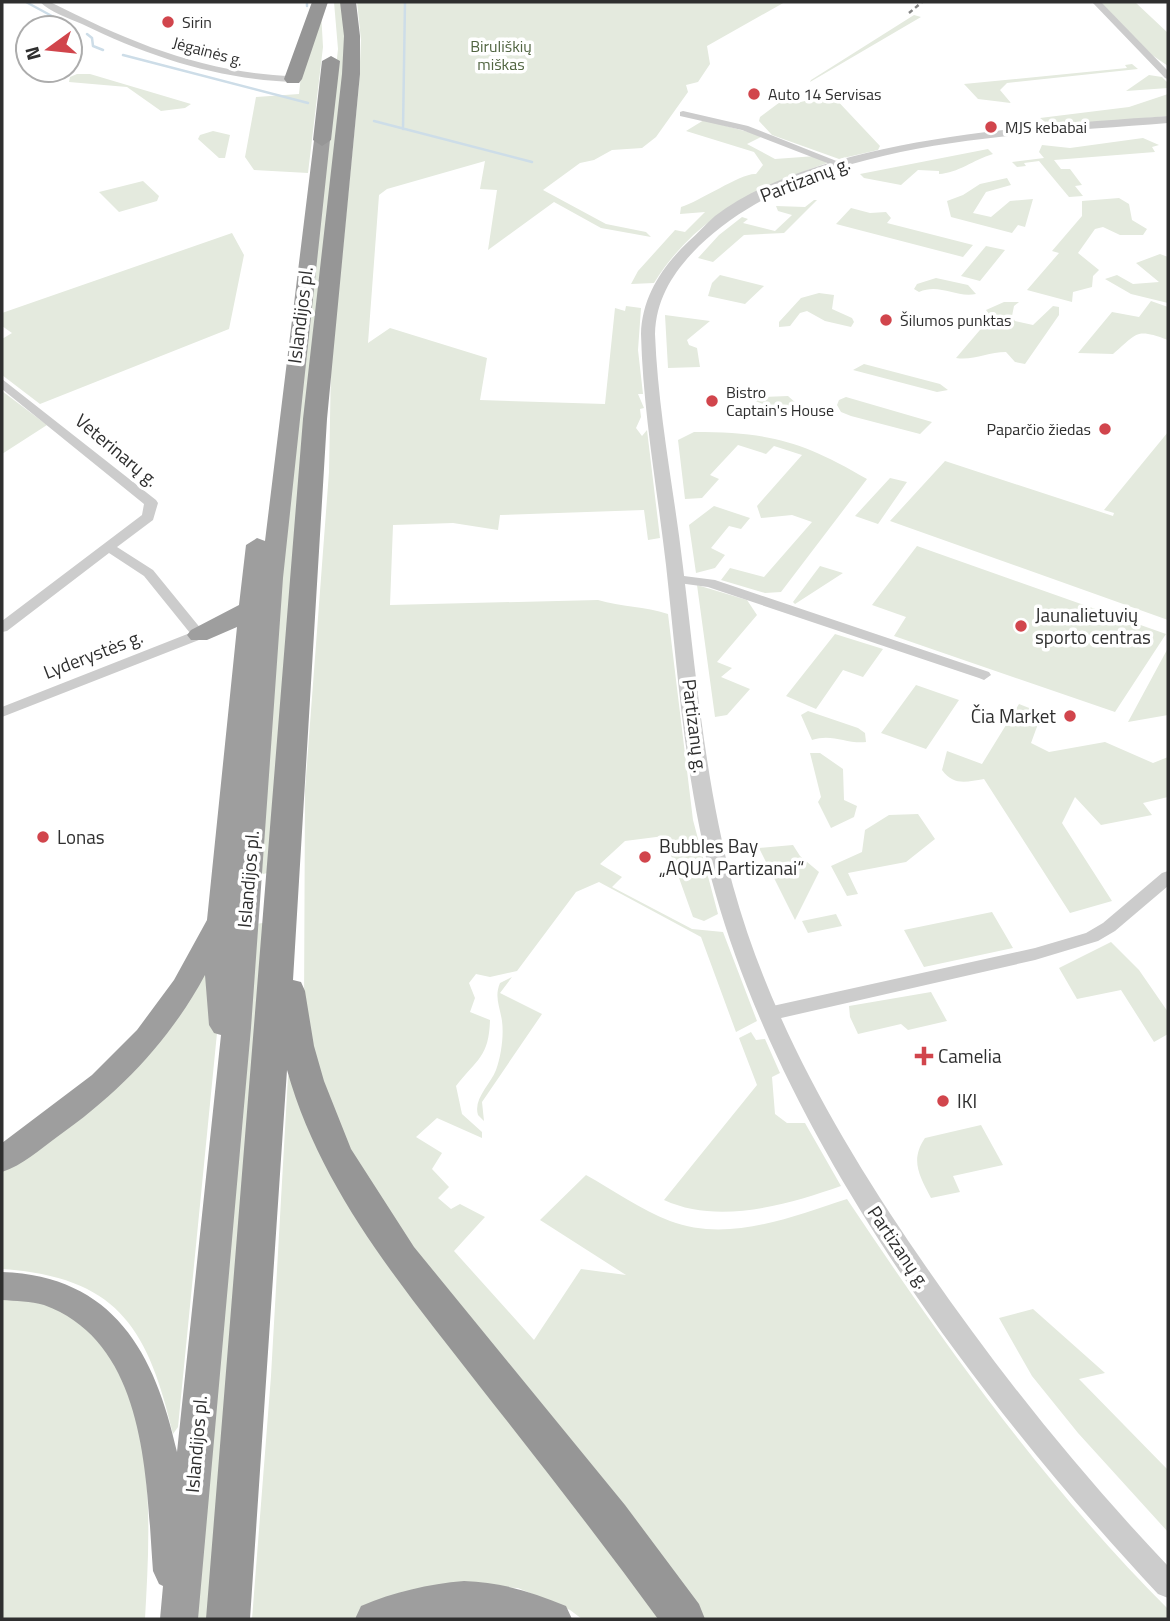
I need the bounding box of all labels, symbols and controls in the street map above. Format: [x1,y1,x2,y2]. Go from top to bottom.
place label: Sirin [182,10,212,34]
north arrow [14,14,84,84]
marker: Sirin [160,14,176,30]
street label: Jėgainės g. [170,30,246,72]
park label: Biruliškių miškas [470,34,532,76]
text: N [16,43,48,64]
place label: Auto 14 Servisas [768,82,881,106]
marker: Auto 14 Servisas [746,86,762,102]
place label: MJS kebabai [1005,115,1087,139]
marker: MJS kebabai [983,119,999,135]
street label: Partizanų g. [755,148,854,209]
street label: Islandijos pl. [279,265,320,365]
place label: Šilumos punktas [900,308,1011,332]
marker: Šilumos punktas [878,312,894,328]
place label: Bistro Captain's House [726,380,834,422]
marker: Bistro Captain's House [704,393,720,409]
street label: Veterinarų g. [69,406,165,493]
place label: Paparčio žiedas [987,417,1091,441]
marker: Paparčio žiedas [1097,421,1113,437]
place label: Jaunalietuvių sporto centras [1035,600,1151,651]
marker: Jaunalietuvių sporto centras [1013,618,1029,634]
street label: Lyderystės g. [39,621,147,686]
street label: Partizanų g. [675,677,716,775]
place label: Čia Market [971,701,1056,730]
marker: Čia Market [1062,708,1078,724]
place label: Lonas [57,822,105,851]
marker: Lonas [35,829,51,845]
street label: Islandijos pl. [229,829,266,929]
place label: Bubbles Bay „AQUA Partizanai“ [659,831,804,882]
marker: Bubbles Bay „AQUA Partizanai“ [637,849,653,865]
place label: Camelia [938,1041,1002,1070]
marker: Camelia [916,1048,932,1064]
place label: IKI [957,1086,977,1115]
marker: IKI [935,1093,951,1109]
street label: Partizanų g. [861,1199,938,1294]
street label: Islandijos pl. [177,1394,214,1494]

